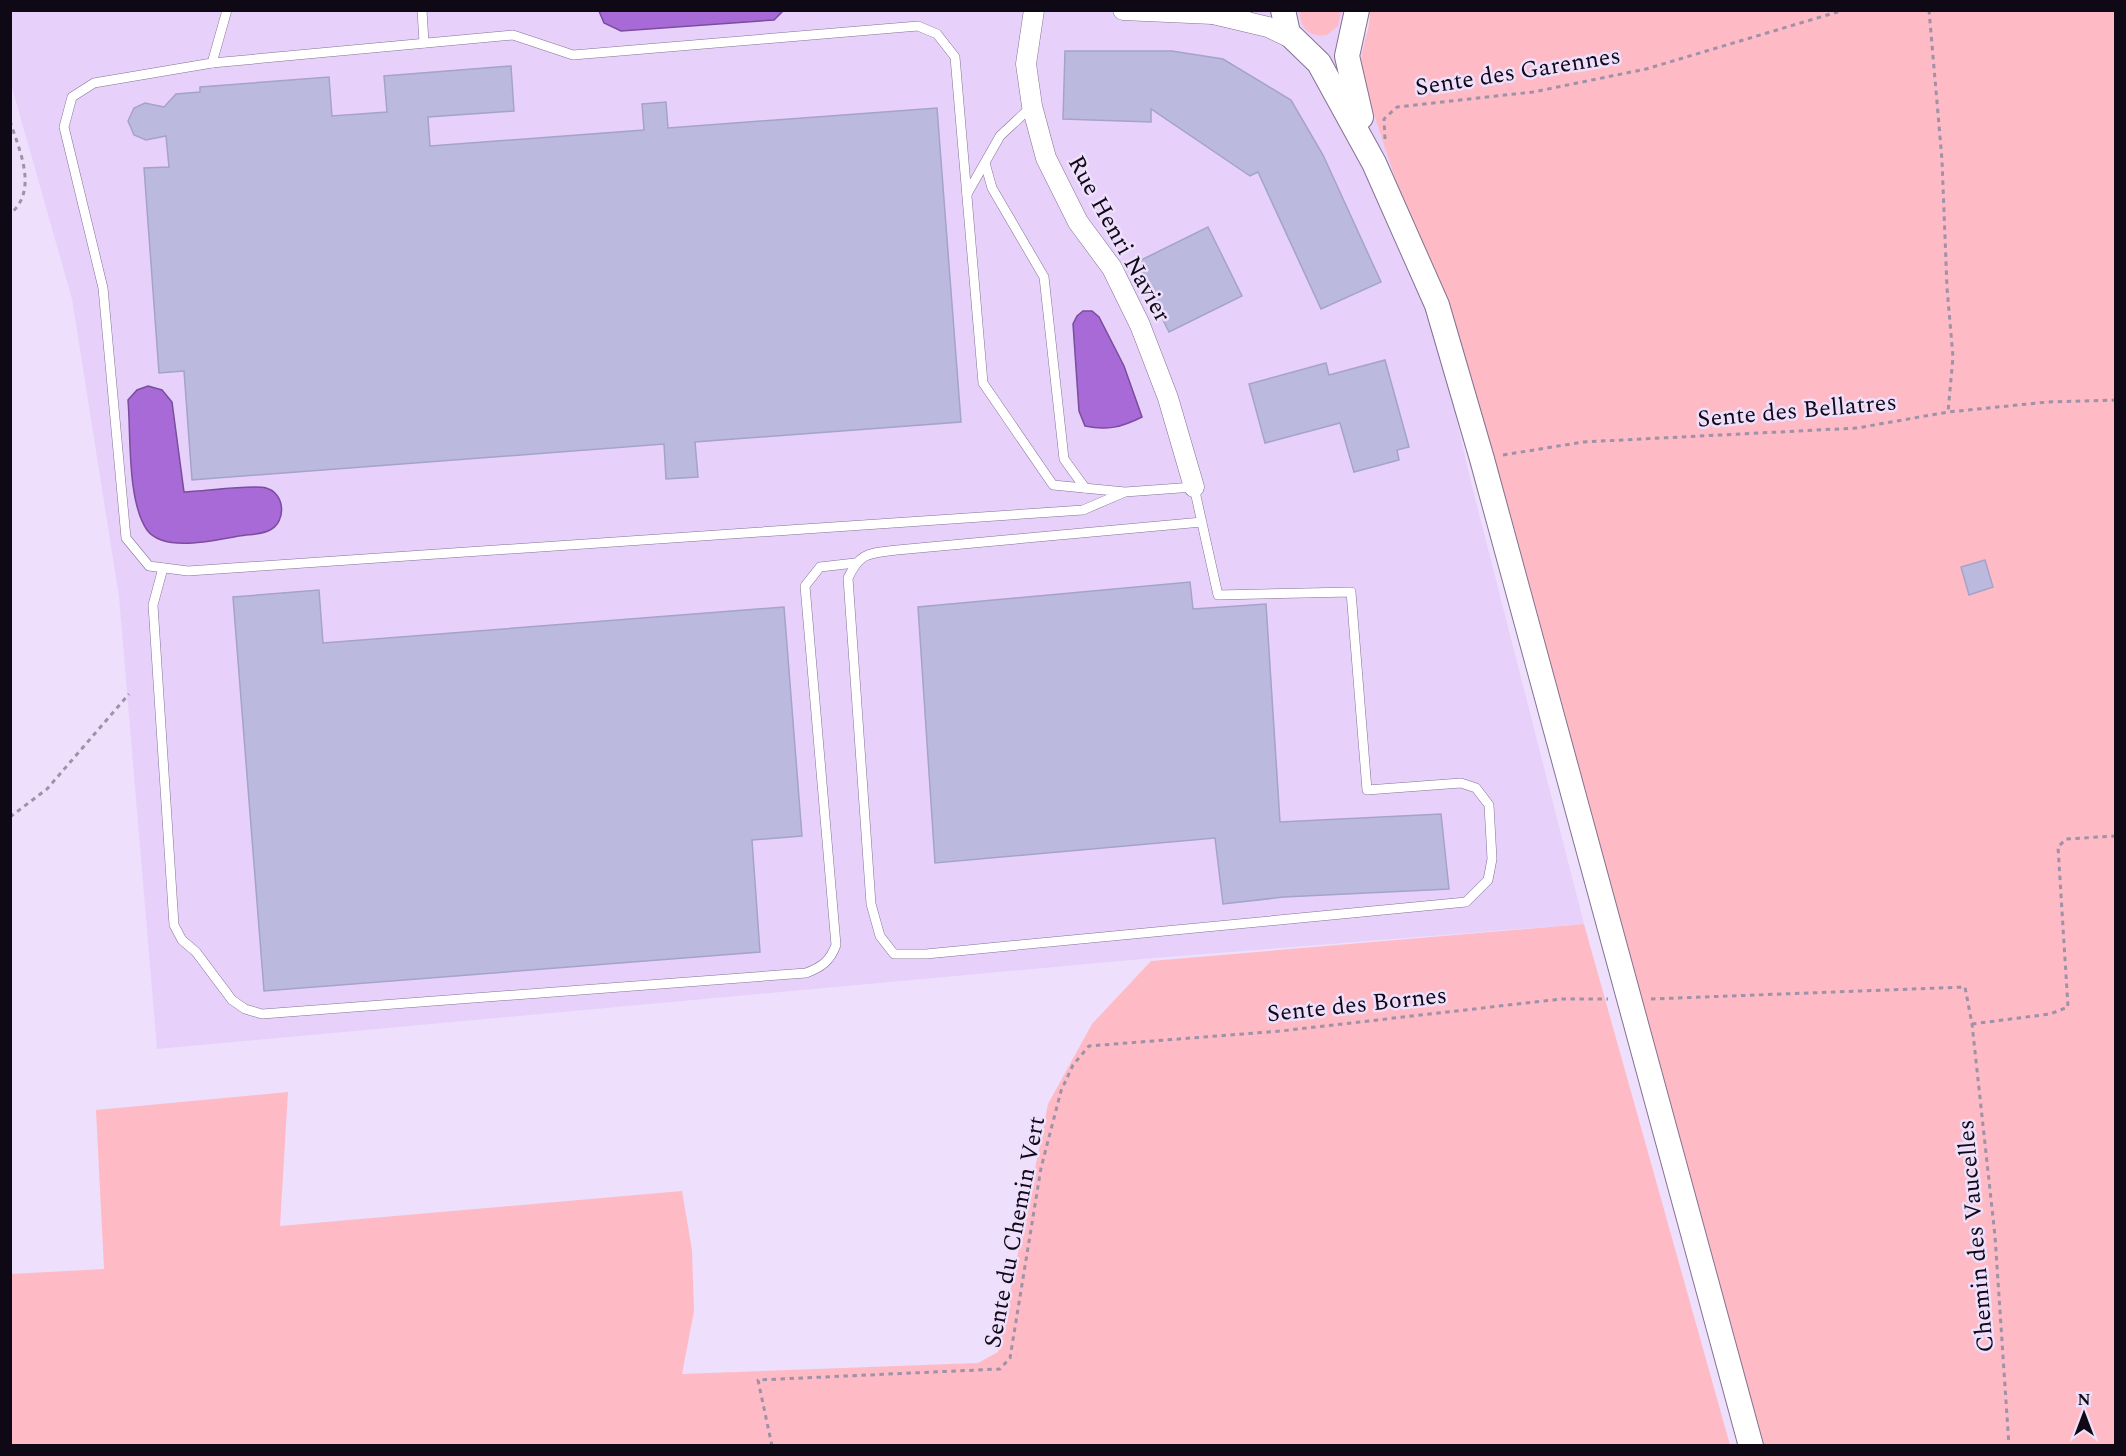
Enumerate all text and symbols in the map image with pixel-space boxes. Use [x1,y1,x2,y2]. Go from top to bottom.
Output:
street label: Sente des Garennes [1413,38,1623,106]
street label: Rue Henri Navier [1058,149,1180,329]
street label: Sente des Bellatres [1696,384,1898,438]
street label: Sente des Bornes [1265,978,1449,1032]
street label: Sente du Chemin Vert [975,1113,1055,1351]
street label: Chemin des Vaucelles [1948,1118,2004,1354]
north arrow [2054,1384,2114,1444]
text: N [2077,1388,2091,1412]

